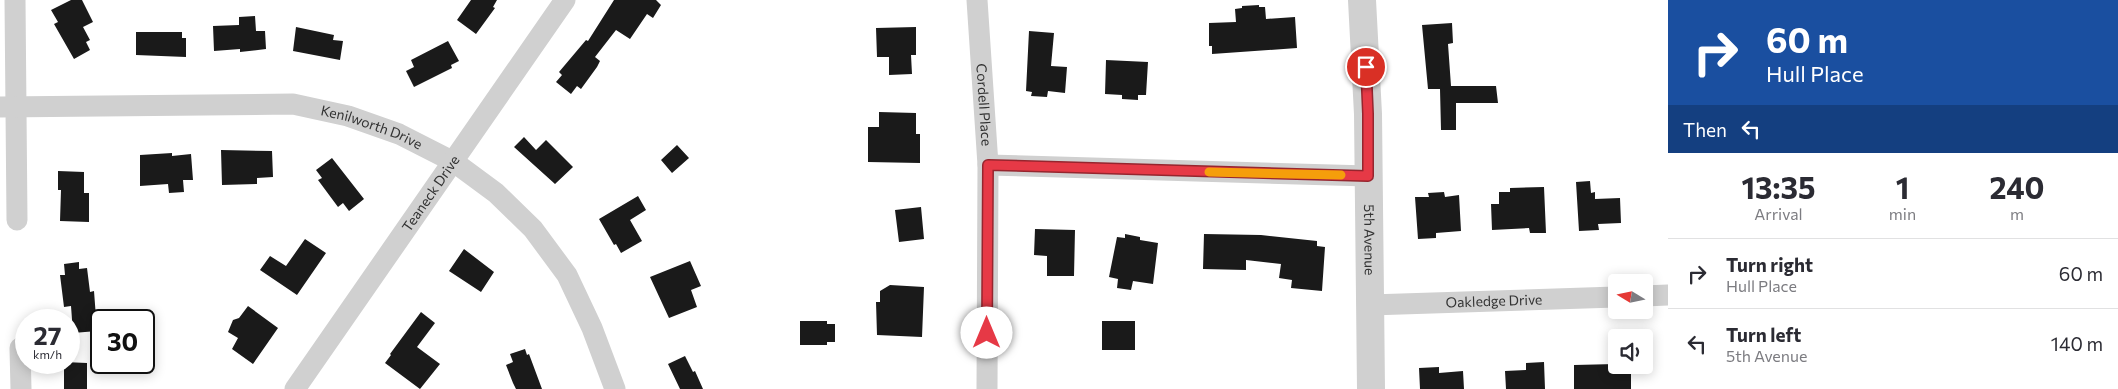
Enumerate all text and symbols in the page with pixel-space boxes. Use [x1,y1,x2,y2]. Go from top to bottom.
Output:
text: 60 m [1766,17,1848,60]
icon: right [1683,20,1748,85]
pin [1345,46,1387,88]
icon: arrive [1352,53,1380,81]
text: Hull Place [1766,60,1864,87]
street label: Cordell Place [973,63,996,147]
street label: Kenilworth Drive [319,101,425,152]
icon: left [1737,115,1765,143]
text: Then [1683,118,1727,141]
street label: Teaneck Drive [398,152,463,235]
text: 13:35 [1741,168,1815,205]
text: 1 [1896,168,1909,205]
text: 240 [1990,168,2045,205]
street label: 5th Avenue [1361,204,1379,276]
text: Arrival [1754,204,1803,223]
text: min [1889,204,1916,223]
text: m [2010,204,2024,223]
text: Turn right [1726,253,1813,276]
icon: right [1683,260,1711,288]
text: 60 m [2059,262,2103,285]
north arrow [1608,274,1652,319]
map controls [1608,274,1653,374]
text: Hull Place [1726,276,1797,295]
street label: Oakledge Drive [1445,290,1543,311]
position arrow [960,306,1012,358]
speed limit sign: 30 [90,309,155,374]
text: 27 [34,320,61,350]
text: Turn left [1726,323,1801,346]
button: sound [1608,329,1653,374]
icon: left [1683,330,1711,358]
text: 140 m [2051,332,2103,355]
text: 5th Avenue [1726,346,1807,365]
text: km/h [33,347,62,361]

